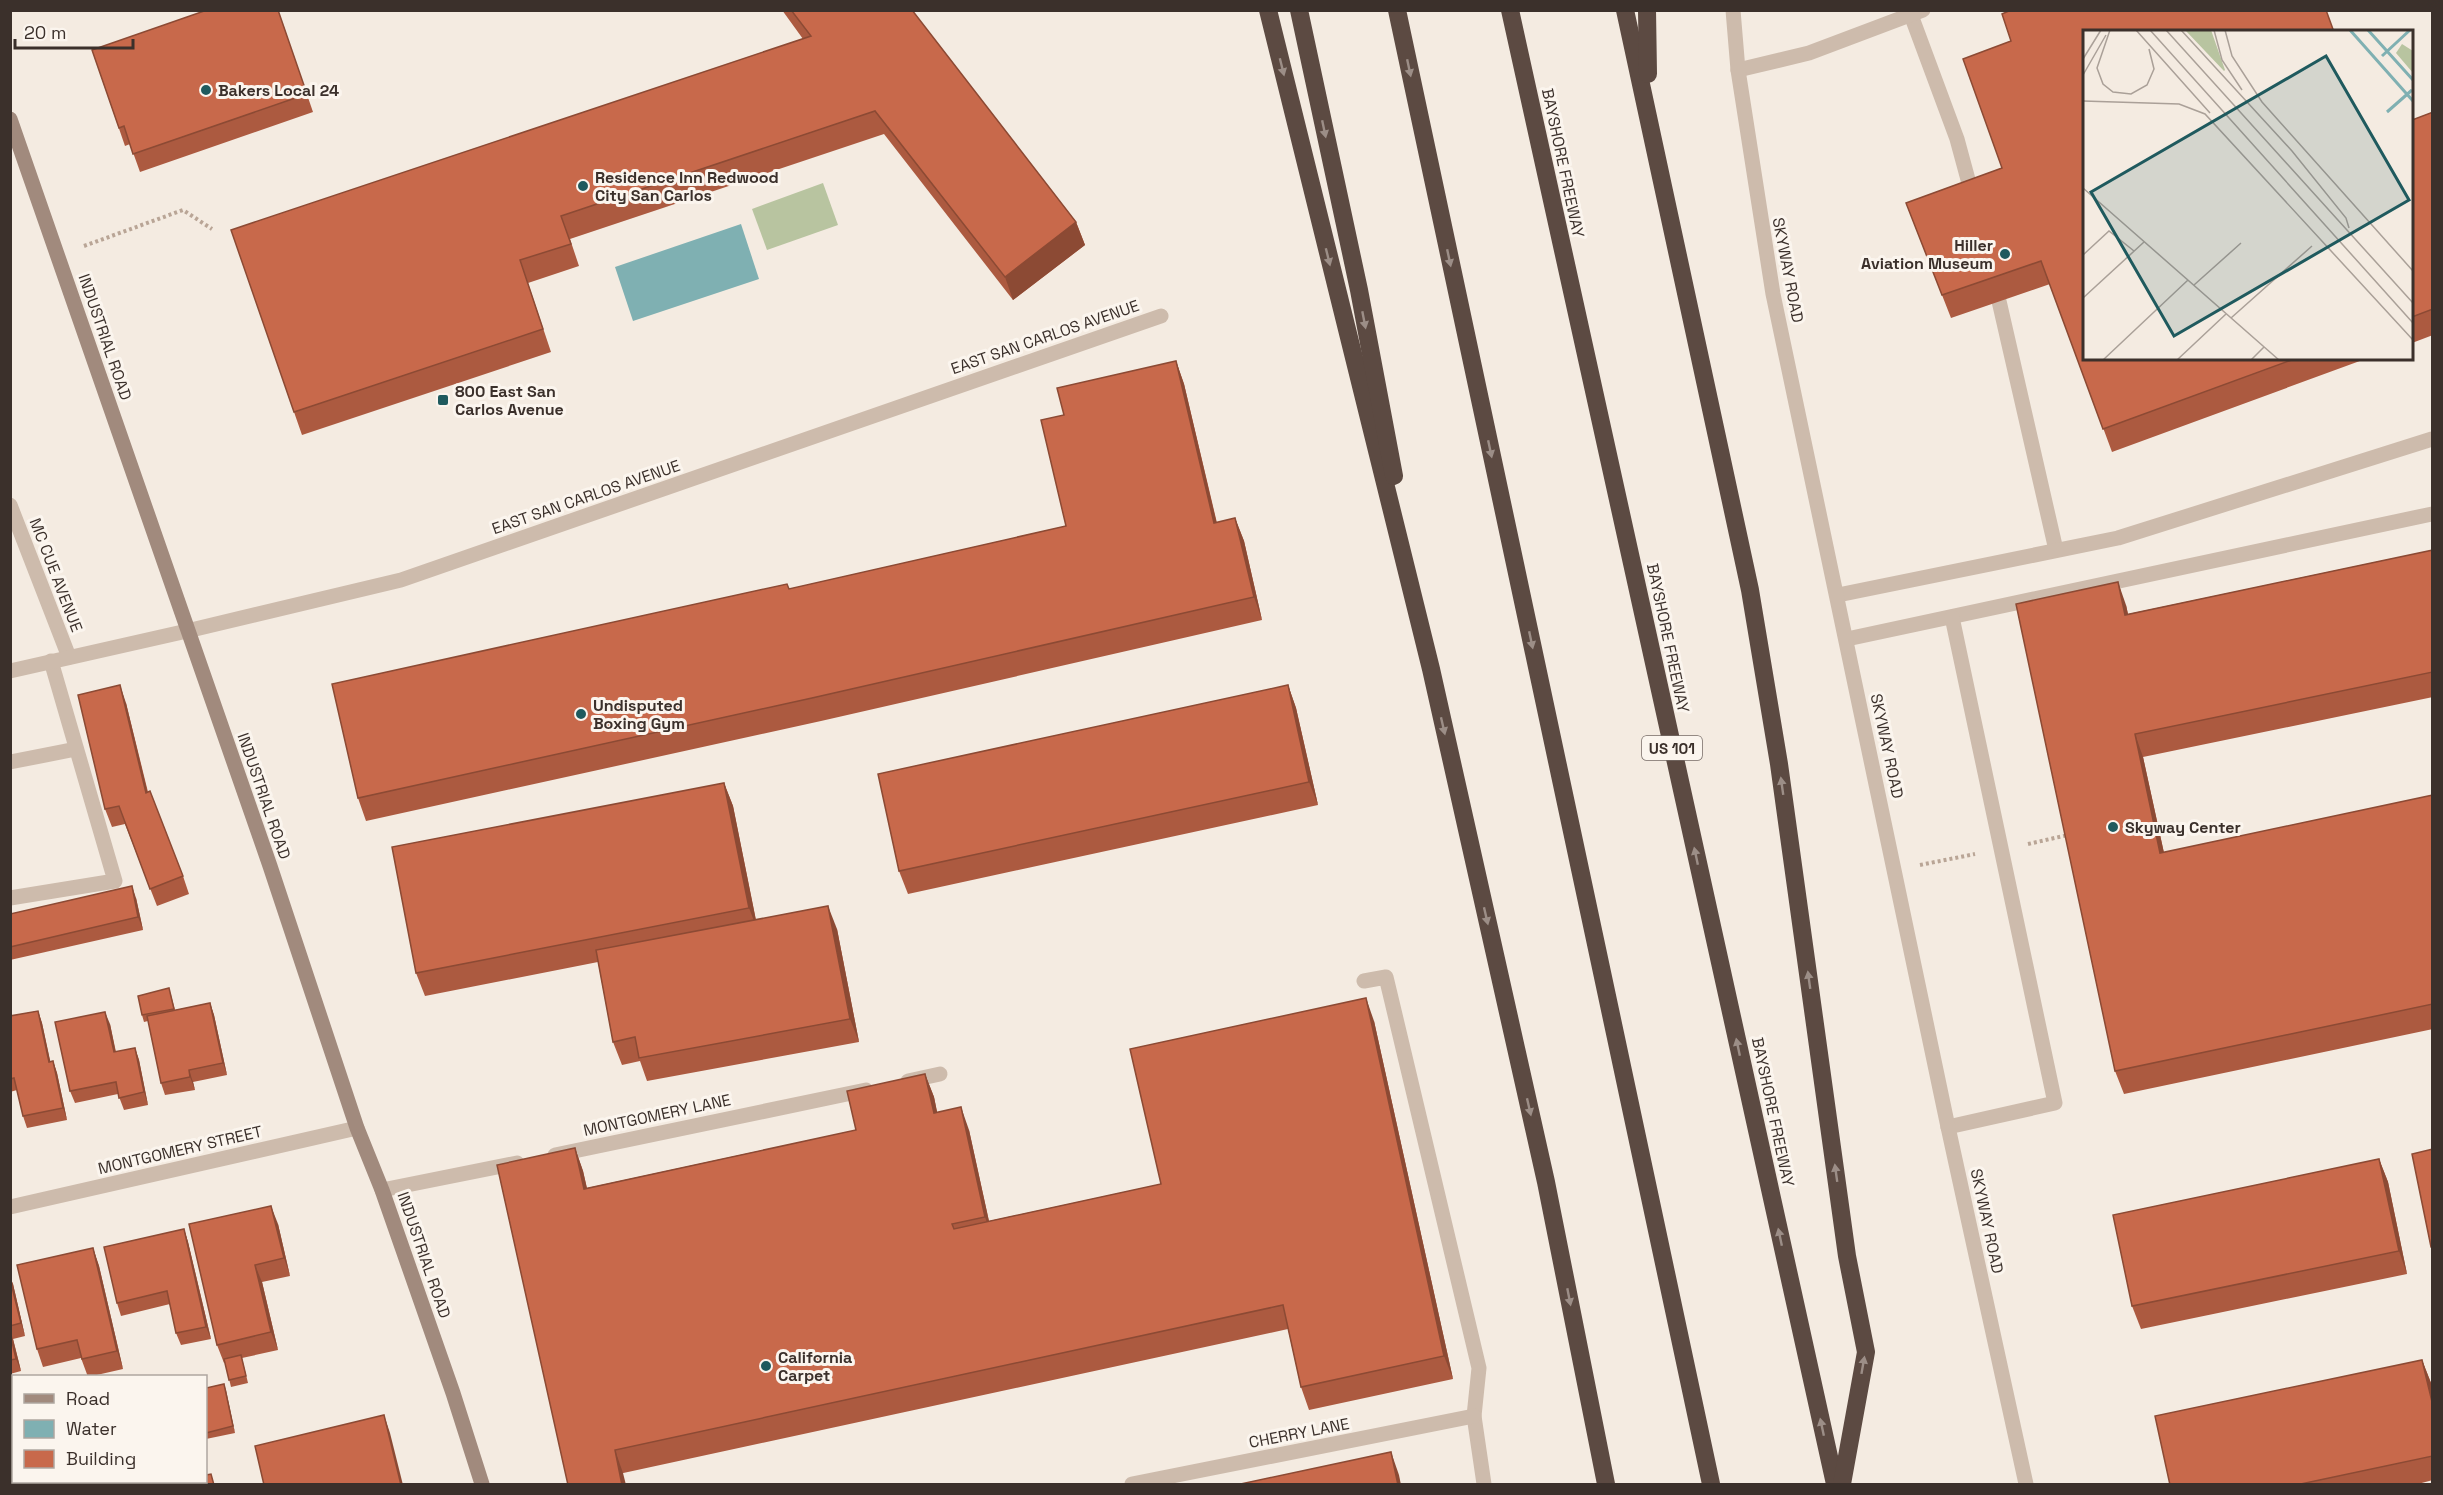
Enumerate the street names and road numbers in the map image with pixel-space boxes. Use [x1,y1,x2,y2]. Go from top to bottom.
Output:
street label: BAYSHORE FREEWAY [1537,86,1589,240]
street label: SKYWAY ROAD [1768,216,1808,324]
street label: INDUSTRIAL ROAD [74,271,136,403]
street label: EAST SAN CARLOS AVENUE [948,295,1142,379]
street label: EAST SAN CARLOS AVENUE [489,455,683,539]
street label: MC CUE AVENUE [25,515,87,635]
street label: BAYSHORE FREEWAY [1642,561,1694,715]
street label: SKYWAY ROAD [1866,692,1908,800]
street label: INDUSTRIAL ROAD [233,730,295,862]
road number: US 101 [1642,736,1702,760]
street label: BAYSHORE FREEWAY [1747,1035,1799,1189]
street label: MONTGOMERY LANE [581,1089,733,1141]
street label: MONTGOMERY STREET [96,1121,264,1179]
street label: SKYWAY ROAD [1966,1167,2008,1275]
street label: INDUSTRIAL ROAD [393,1189,455,1321]
street label: CHERRY LANE [1247,1413,1351,1453]

